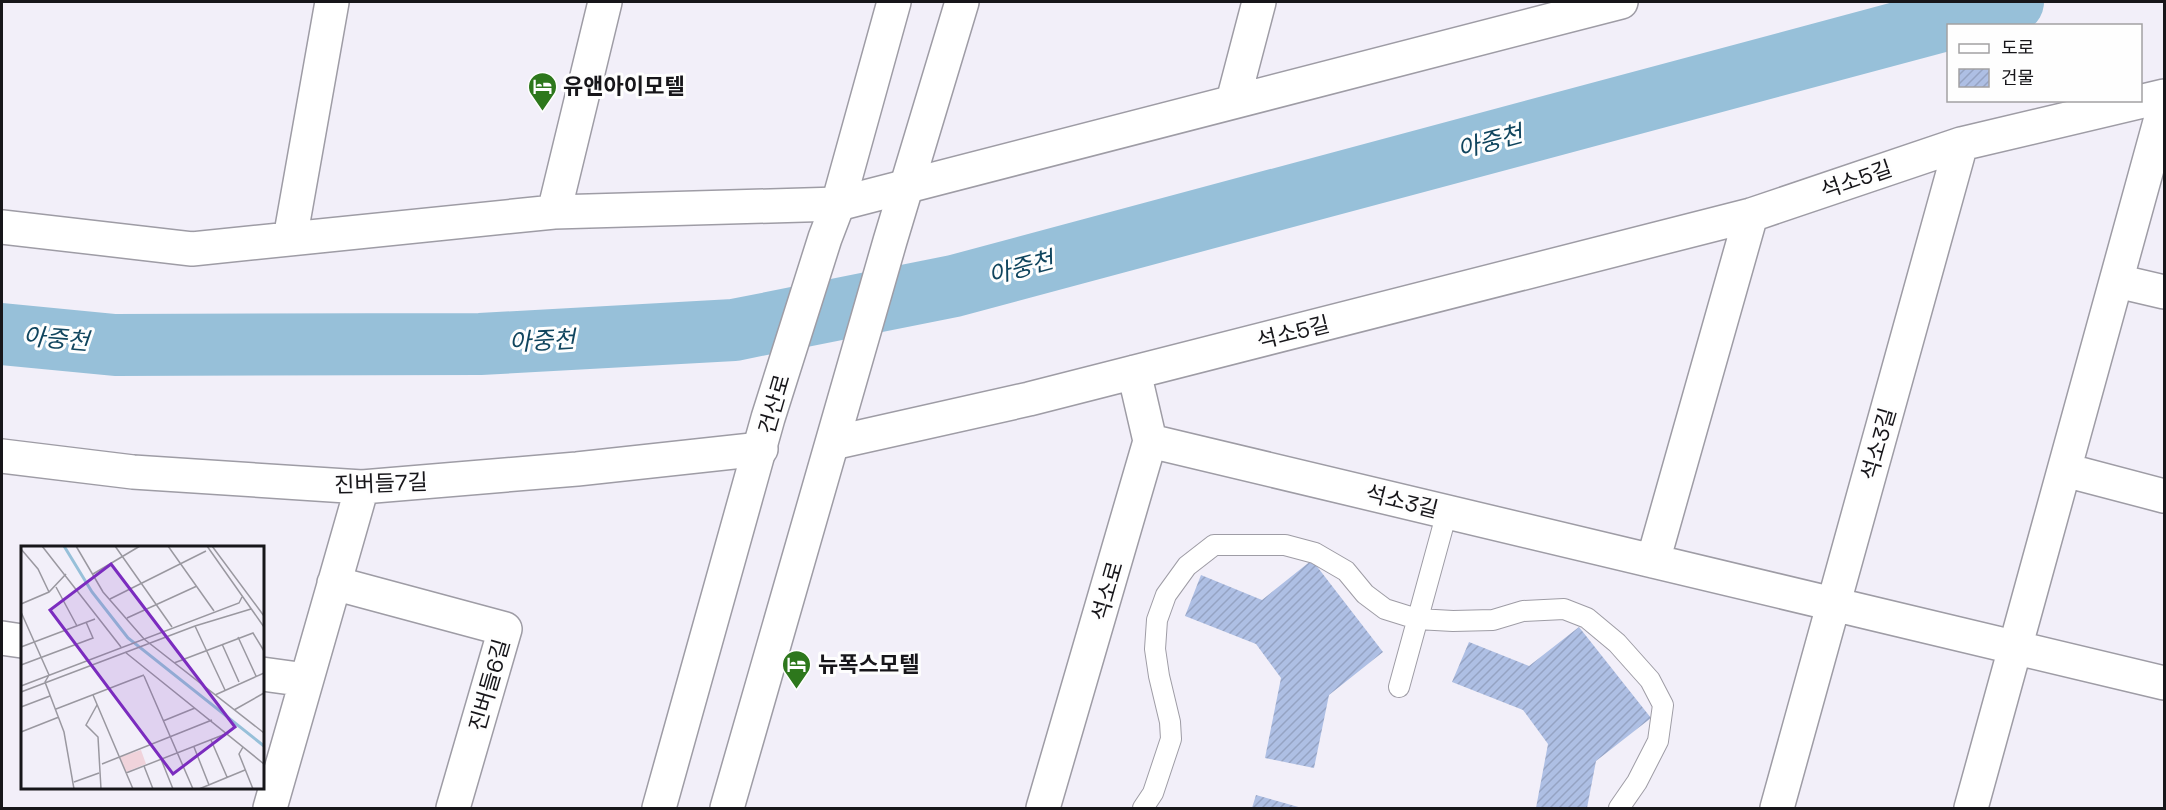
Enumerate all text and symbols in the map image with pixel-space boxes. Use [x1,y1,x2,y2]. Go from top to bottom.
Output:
legend [1947,24,2142,102]
text: 도로 [2001,36,2034,59]
text: 건물 [2001,66,2034,89]
hotel icon: 유앤아이모텔 [526,70,558,112]
place label: 유앤아이모텔 [563,72,684,100]
water label: 아중천 [1454,117,1529,165]
street label: 석소5길 [1817,154,1895,204]
water label: 아중천 [985,243,1060,291]
street label: 석소5길 [1254,309,1332,355]
water label: 아중천 [22,320,93,357]
water label: 아중천 [508,323,579,358]
street label: 건산로 [752,371,796,437]
street label: 석소3길 [1854,405,1902,483]
street label: 진버들7길 [334,467,428,499]
street label: 석소3길 [1363,478,1441,524]
inset map [21,546,264,789]
street label: 석소로 [1085,558,1129,624]
street label: 진버들6길 [463,636,515,734]
hotel icon: 뉴폭스모텔 [781,648,813,690]
place label: 뉴폭스모텔 [818,650,919,678]

